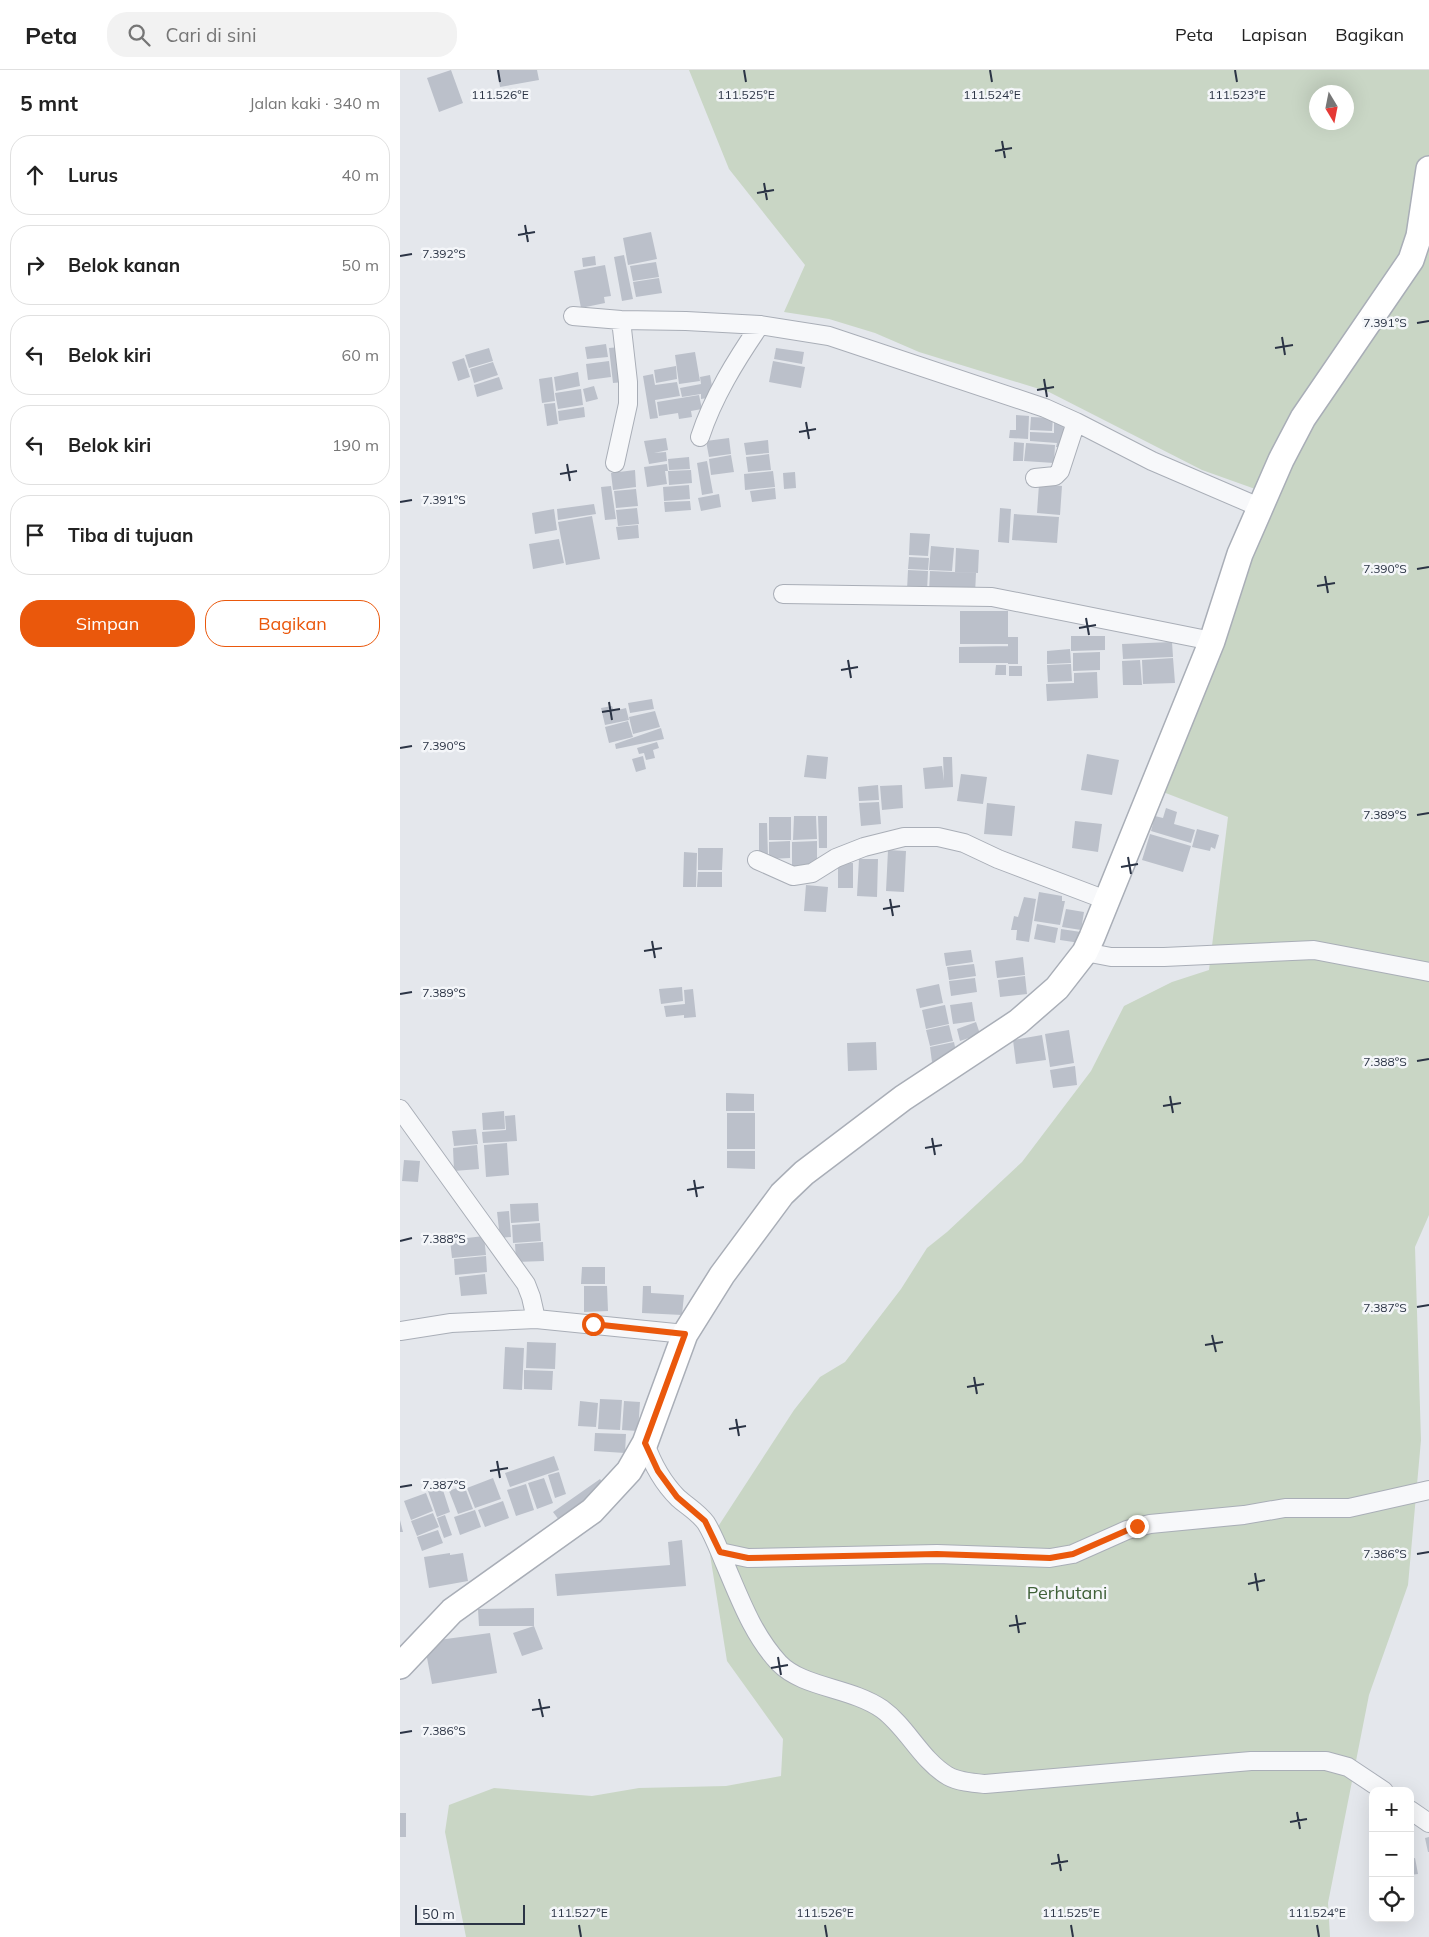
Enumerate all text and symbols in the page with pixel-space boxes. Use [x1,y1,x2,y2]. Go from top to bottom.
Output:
search box [107,12,457,57]
text: Peta [25,20,77,50]
icon: search [125,21,153,49]
text: Cari di sini [165,23,256,47]
text: Peta [1175,23,1213,46]
text: Lapisan [1241,23,1307,46]
text: Bagikan [1335,23,1404,46]
north arrow [1309,85,1354,130]
text: 111.526°E [471,87,529,102]
text: 111.525°E [717,87,775,102]
text: 111.524°E [963,87,1021,102]
text: 111.523°E [1208,87,1266,102]
text: 5 mnt [20,90,78,116]
text: Jalan kaki · 340 m [249,93,380,113]
icon: ahead [21,161,49,189]
text: Lurus [68,163,118,187]
text: 40 m [342,165,379,185]
text: 7.392°S [422,246,466,261]
icon: right [21,251,49,279]
text: Belok kanan [68,253,180,277]
text: 50 m [342,255,379,275]
text: 7.391°S [1363,315,1407,330]
icon: left [21,341,49,369]
text: Belok kiri [68,343,151,367]
text: 60 m [342,345,379,365]
icon: left [21,431,49,459]
text: Belok kiri [68,433,151,457]
text: 190 m [332,435,379,455]
text: 7.391°S [422,492,466,507]
icon: arrive [21,521,49,549]
text: Tiba di tujuan [68,523,193,547]
text: 7.390°S [1363,561,1407,576]
button: Simpan [20,600,195,647]
button: Bagikan [205,600,380,647]
text: 7.390°S [422,738,466,753]
text: 7.389°S [1363,807,1407,822]
text: 7.389°S [422,985,466,1000]
text: 7.388°S [1363,1054,1407,1069]
text: 7.388°S [422,1231,466,1246]
text: 7.387°S [1363,1300,1407,1315]
route start [582,1313,605,1336]
text: 7.387°S [422,1477,466,1492]
route end [1126,1515,1149,1538]
text: 7.386°S [1363,1546,1407,1561]
park label: Perhutani [1027,1581,1107,1604]
text: 7.386°S [422,1723,466,1738]
map controls [1369,1787,1414,1922]
button: + [1369,1787,1414,1832]
button: − [1369,1832,1414,1877]
button: locate [1369,1877,1414,1922]
scale bar [415,1902,525,1925]
text: 50 m [422,1905,455,1923]
text: 111.527°E [550,1905,608,1920]
text: 111.526°E [796,1905,854,1920]
text: 111.525°E [1042,1905,1100,1920]
text: 111.524°E [1288,1905,1346,1920]

